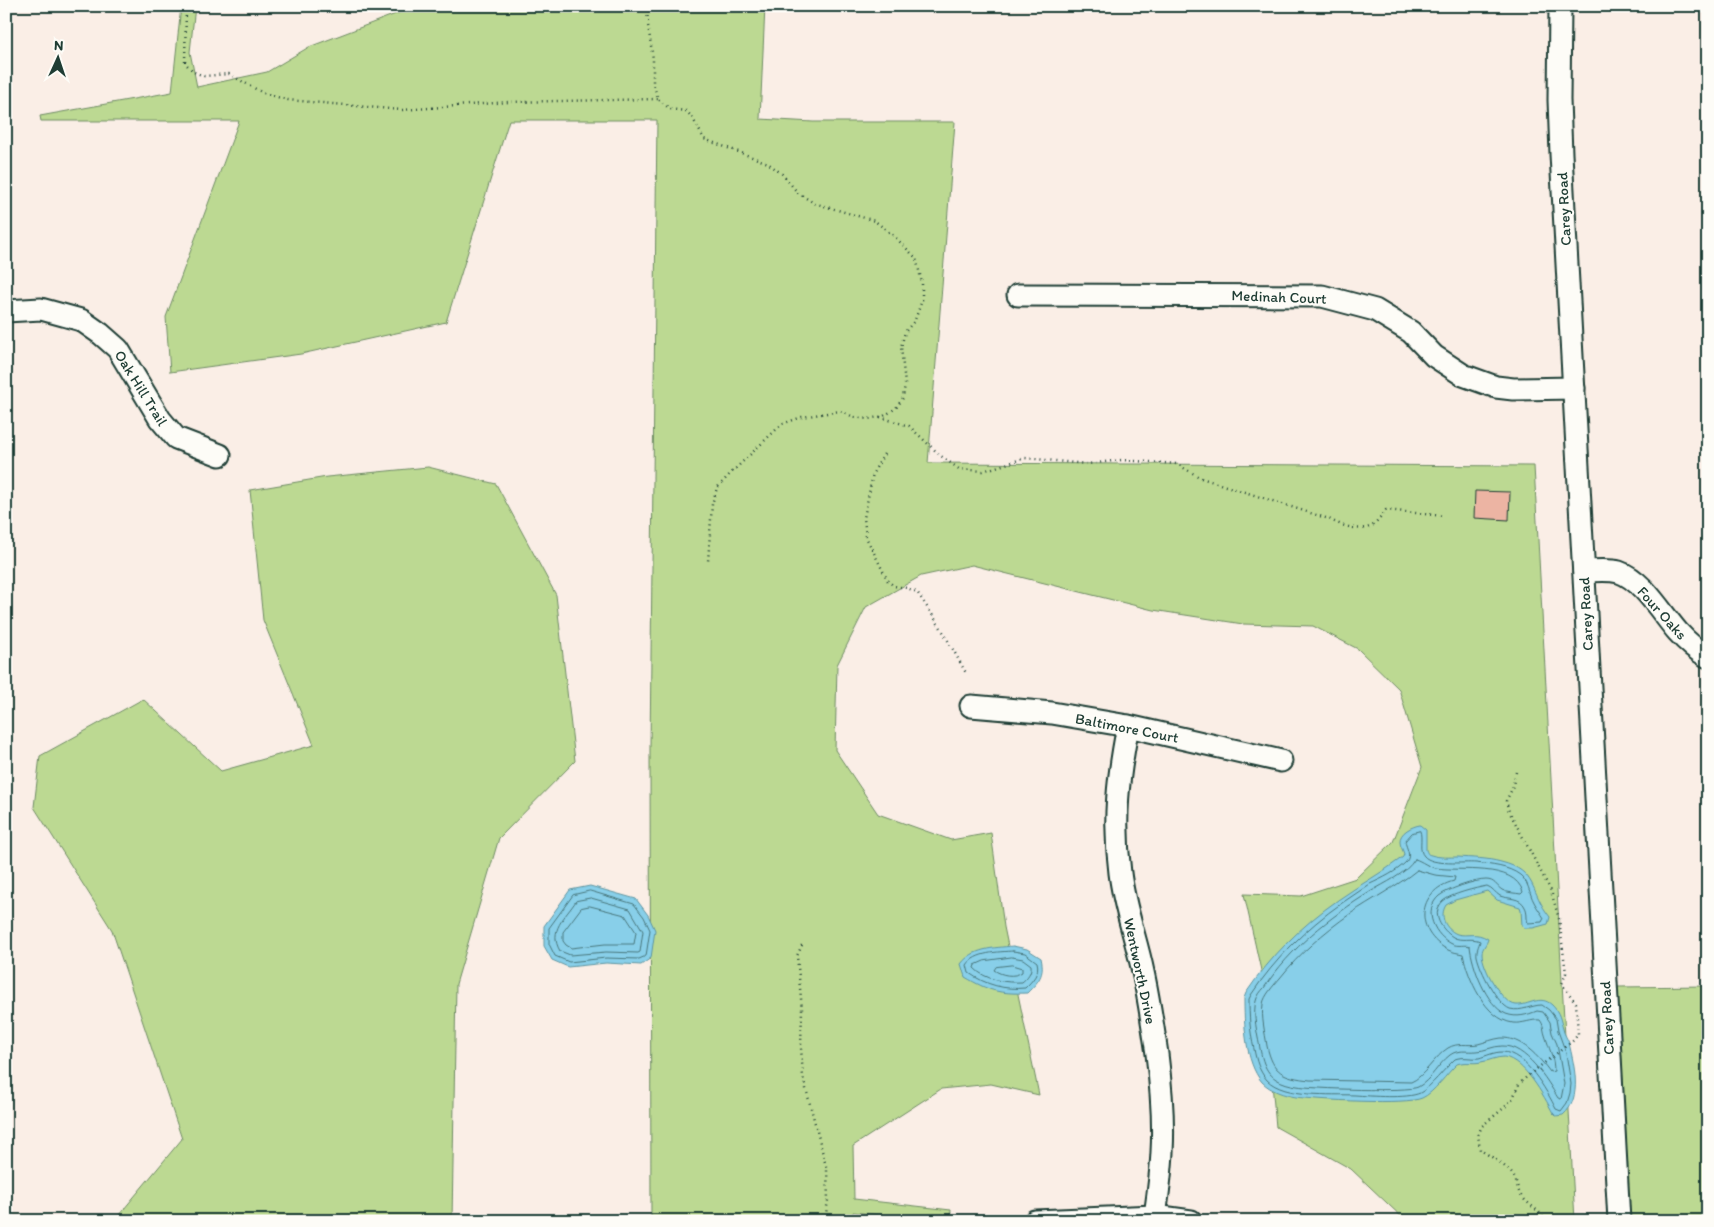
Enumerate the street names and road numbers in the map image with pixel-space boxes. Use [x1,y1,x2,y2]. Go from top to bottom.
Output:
street label: Carey Road [1553,172,1575,246]
street label: Medinah Court [1231,286,1327,308]
street label: Oak Hill Trail [111,347,172,430]
street label: Carey Road [1575,577,1597,651]
street label: Four Oaks [1633,583,1691,644]
street label: Baltimore Court [1074,709,1181,747]
street label: Wentworth Drive [1120,916,1160,1026]
street label: Carey Road [1596,981,1618,1055]

